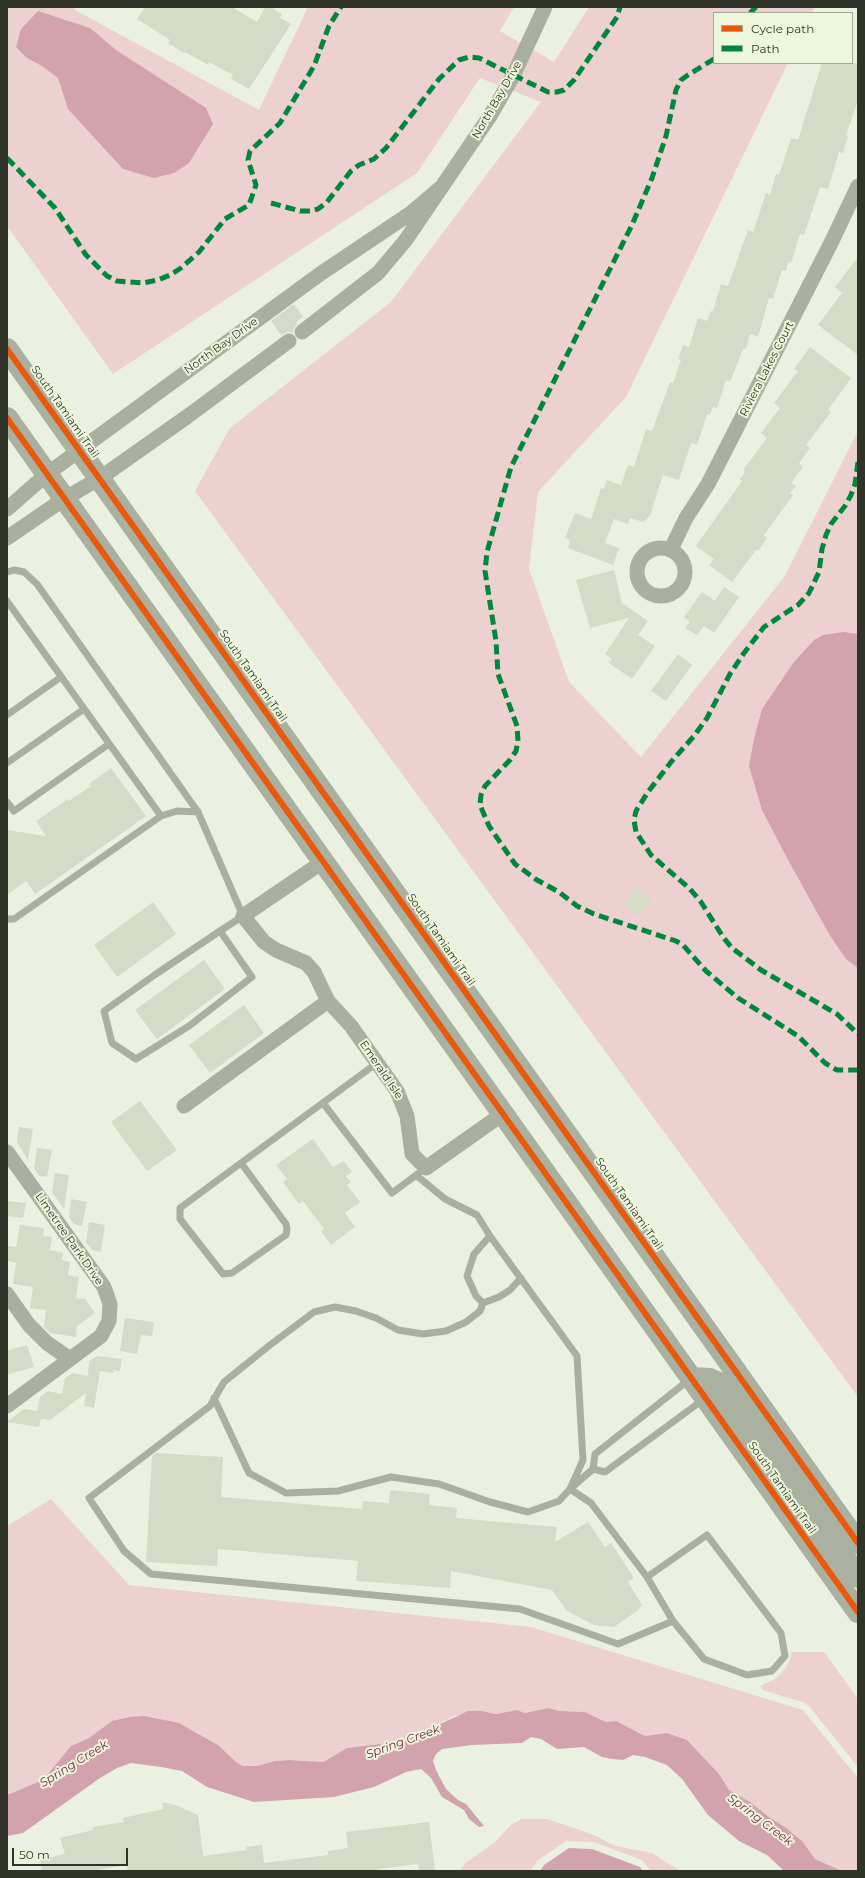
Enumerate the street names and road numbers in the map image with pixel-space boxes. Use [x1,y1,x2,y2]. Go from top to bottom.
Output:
street label: North Bay Drive [469,59,525,141]
street label: North Bay Drive [182,315,260,377]
street label: Riviera Lakes Court [737,319,797,419]
street label: South Tamiami Trail [28,363,102,461]
street label: South Tamiami Trail [216,627,290,725]
street label: South Tamiami Trail [404,891,478,989]
street label: Emerald Isle [357,1038,405,1102]
street label: South Tamiami Trail [592,1155,666,1253]
street label: Limetree Park Drive [32,1190,106,1288]
street label: South Tamiami Trail [745,1439,819,1537]

